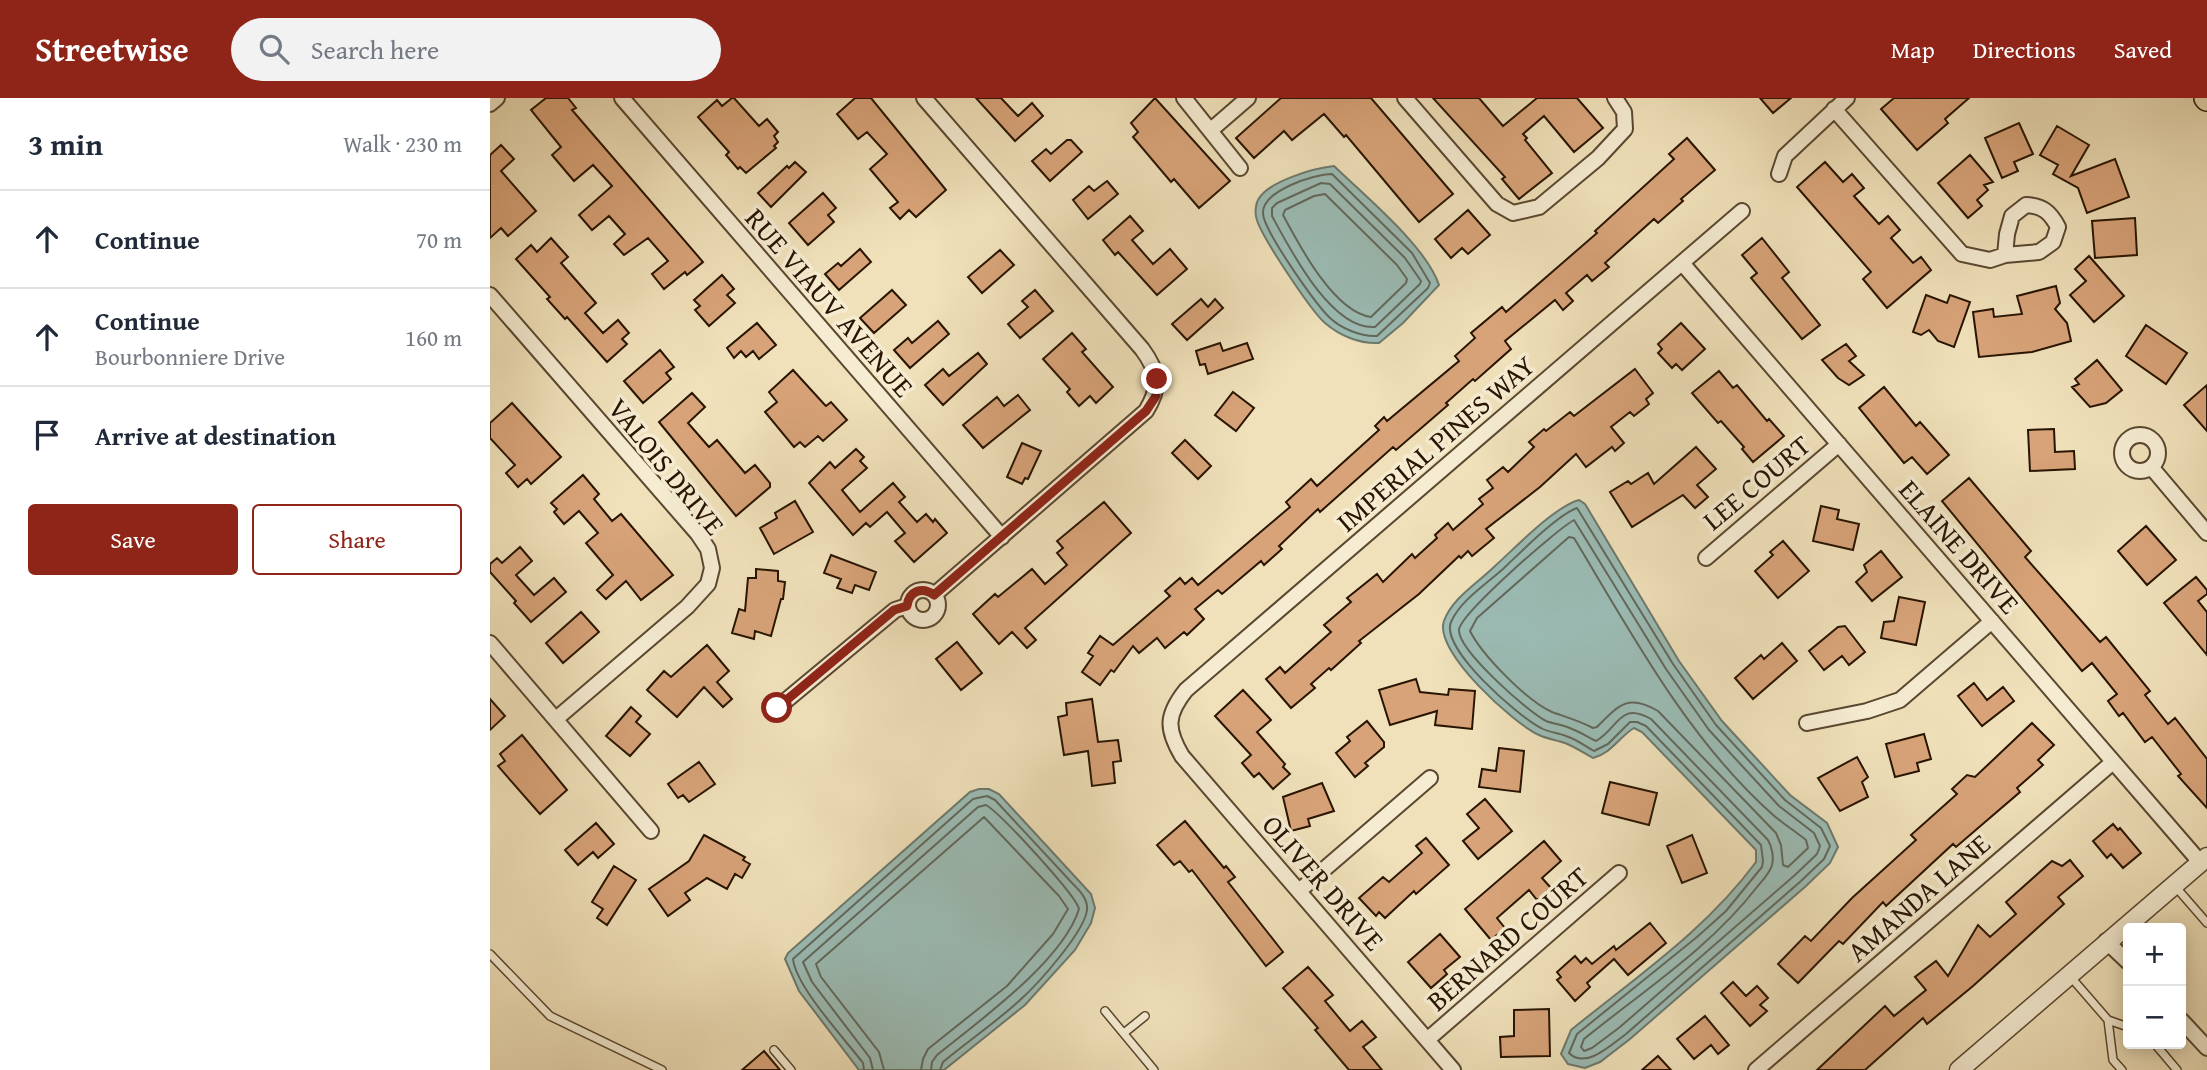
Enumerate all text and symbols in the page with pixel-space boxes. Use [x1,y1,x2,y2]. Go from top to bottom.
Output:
search box [231,18,721,81]
text: Streetwise [35,25,189,73]
icon: search [255,30,293,68]
text: Search here [311,30,439,69]
text: Map [1891,32,1935,67]
text: Directions [1973,32,2076,67]
text: Saved [2114,32,2172,67]
text: 3 min [28,122,103,166]
text: Walk · 230 m [343,127,462,160]
street label: RUE VIAUV AVENUE [736,198,924,406]
icon: ahead [28,220,66,258]
text: Continue [95,220,200,259]
text: 70 m [416,223,462,256]
text: Continue [95,301,200,340]
icon: ahead [28,318,66,356]
text: 160 m [405,321,462,354]
text: Bourbonniere Drive [95,340,285,373]
street label: IMPERIAL PINES WAY [1327,345,1543,541]
route end [1141,363,1172,394]
street label: VALOIS DRIVE [599,389,735,543]
icon: arrive [28,416,66,454]
text: Arrive at destination [95,416,336,455]
street label: LEE COURT [1693,424,1819,540]
street label: ELAINE DRIVE [1890,470,2030,622]
button: Save [28,504,238,575]
button: Share [252,504,462,575]
route start [761,692,792,723]
street label: OLIVER DRIVE [1253,805,1395,959]
street label: AMANDA LANE [1838,823,1998,971]
street label: BERNARD COURT [1417,856,1597,1020]
map controls [2123,923,2186,1049]
button: + [2123,923,2186,986]
button: − [2123,986,2186,1049]

